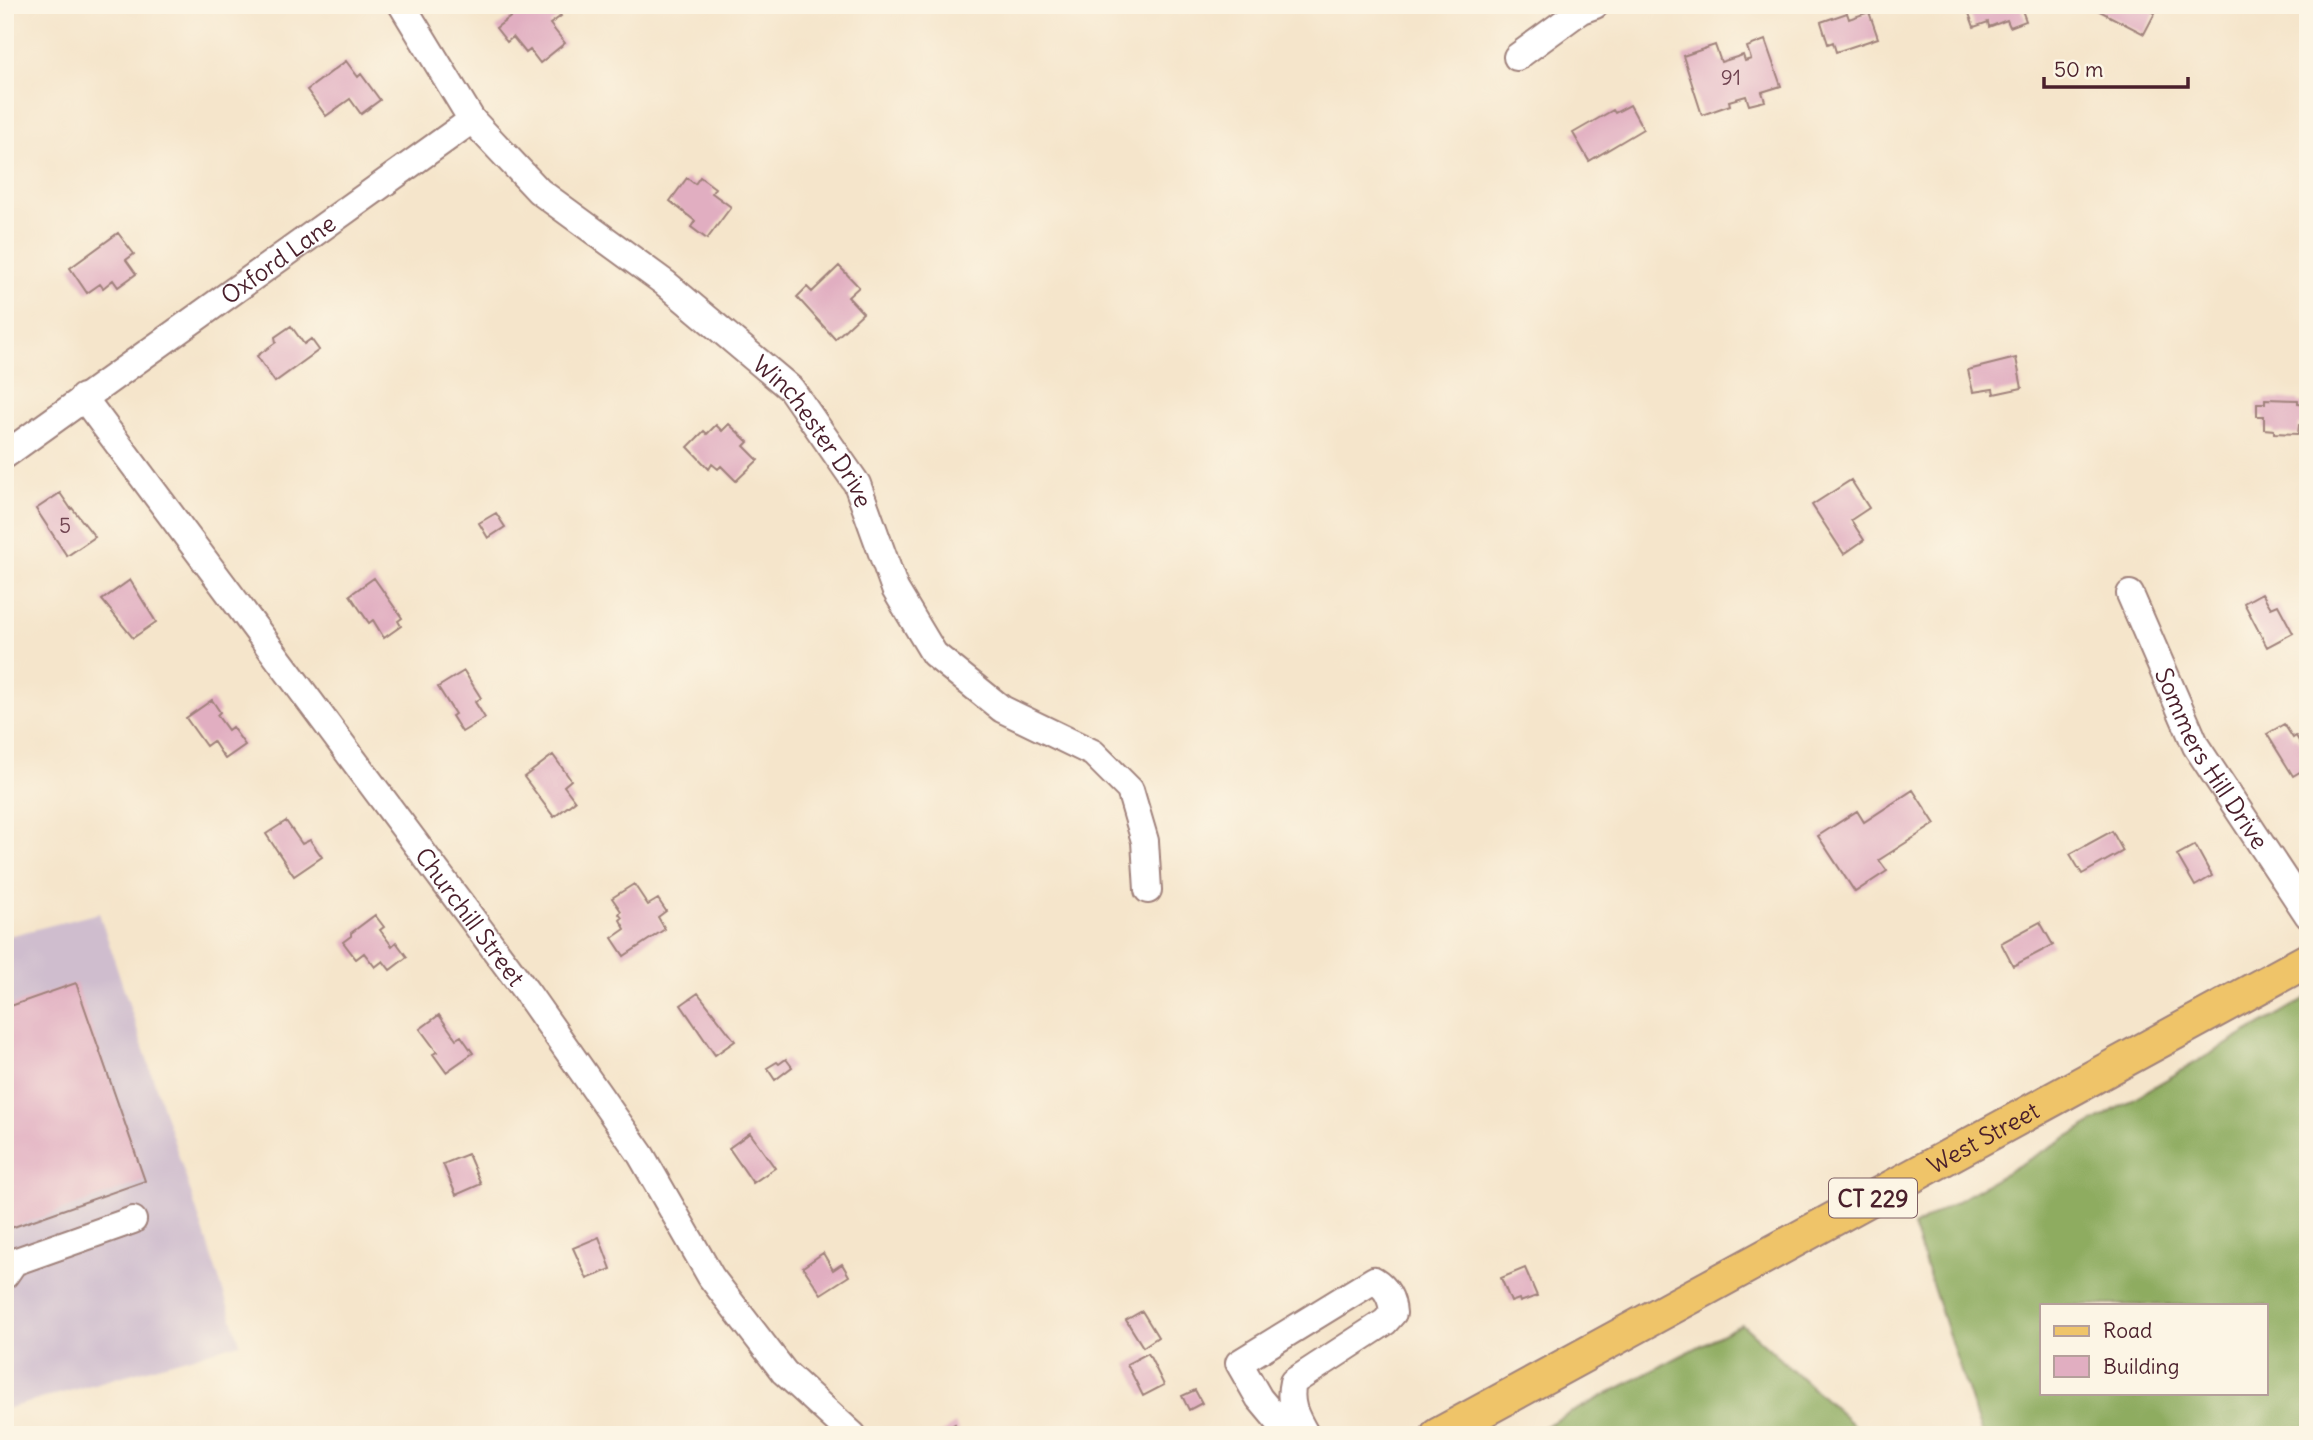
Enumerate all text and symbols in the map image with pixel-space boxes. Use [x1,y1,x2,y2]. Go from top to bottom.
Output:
scale bar [2044,46,2187,90]
text: 50 m [2054,56,2103,83]
house number: 91 [1721,64,1741,91]
street label: Oxford Lane [215,208,341,310]
street label: Winchester Drive [747,349,879,511]
house number: 5 [59,512,71,539]
street label: Sommers Hill Drive [2149,663,2275,855]
street label: Churchill Street [409,841,532,992]
street label: West Street [1922,1095,2044,1180]
road number: CT 229 [1829,1178,1917,1218]
legend [2040,1304,2268,1394]
text: Road [2103,1317,2152,1344]
text: Building [2103,1353,2179,1380]

